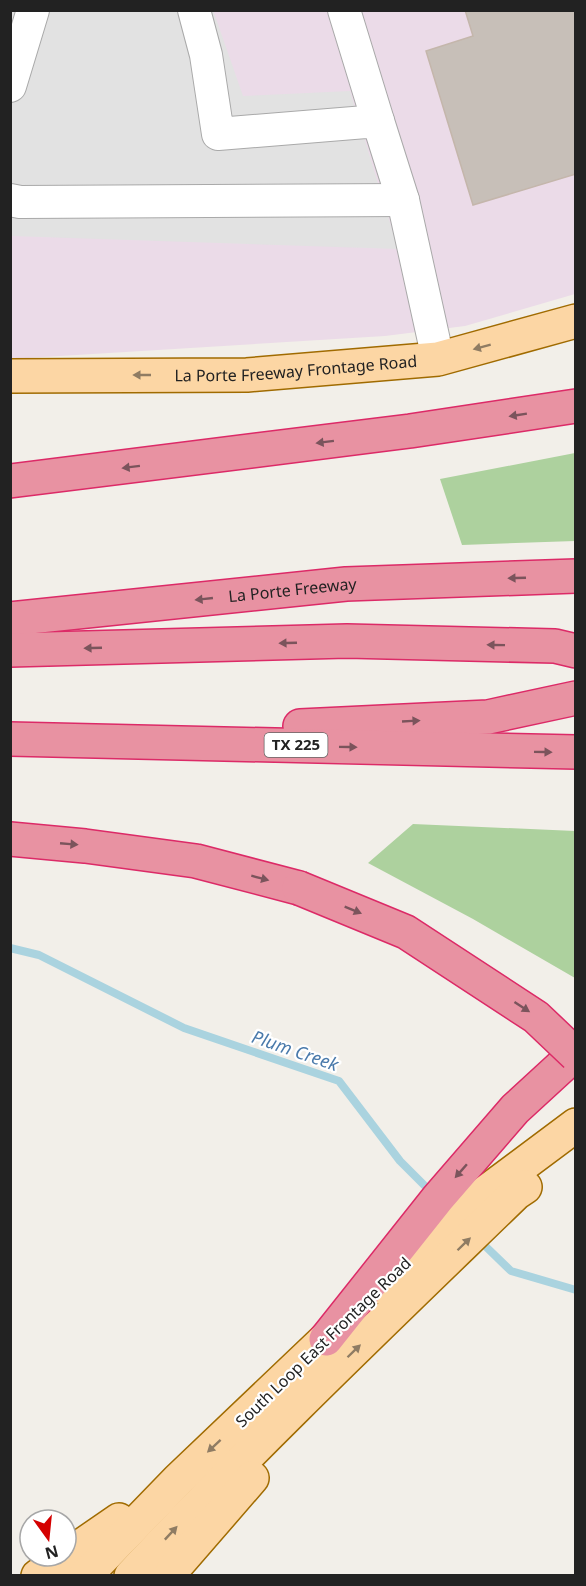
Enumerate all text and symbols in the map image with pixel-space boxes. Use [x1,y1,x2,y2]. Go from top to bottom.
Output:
one-way arrow [473,343,491,352]
street label: La Porte Freeway Frontage Road [174,350,418,386]
one-way arrow [133,370,152,380]
one-way arrow [508,410,527,419]
one-way arrow [315,437,334,447]
one-way arrow [122,462,141,471]
street label: La Porte Freeway [227,573,358,607]
one-way arrow [508,573,527,583]
one-way arrow [194,594,213,604]
one-way arrow [279,638,298,647]
one-way arrow [487,640,506,650]
one-way arrow [84,643,103,653]
one-way arrow [401,716,420,725]
road number: TX 225 [264,733,328,757]
one-way arrow [338,742,357,751]
one-way arrow [533,747,552,756]
one-way arrow [59,839,78,849]
one-way arrow [252,874,270,883]
one-way arrow [345,905,363,915]
one-way arrow [513,1002,530,1013]
water label: Plum Creek [249,1024,343,1076]
one-way arrow [455,1163,468,1178]
one-way arrow [456,1237,471,1251]
street label: South Loop East Frontage Road [231,1252,415,1432]
one-way arrow [346,1344,360,1358]
one-way arrow [206,1439,221,1453]
north arrow [18,1508,78,1568]
one-way arrow [164,1526,177,1541]
text: N [43,1540,61,1565]

